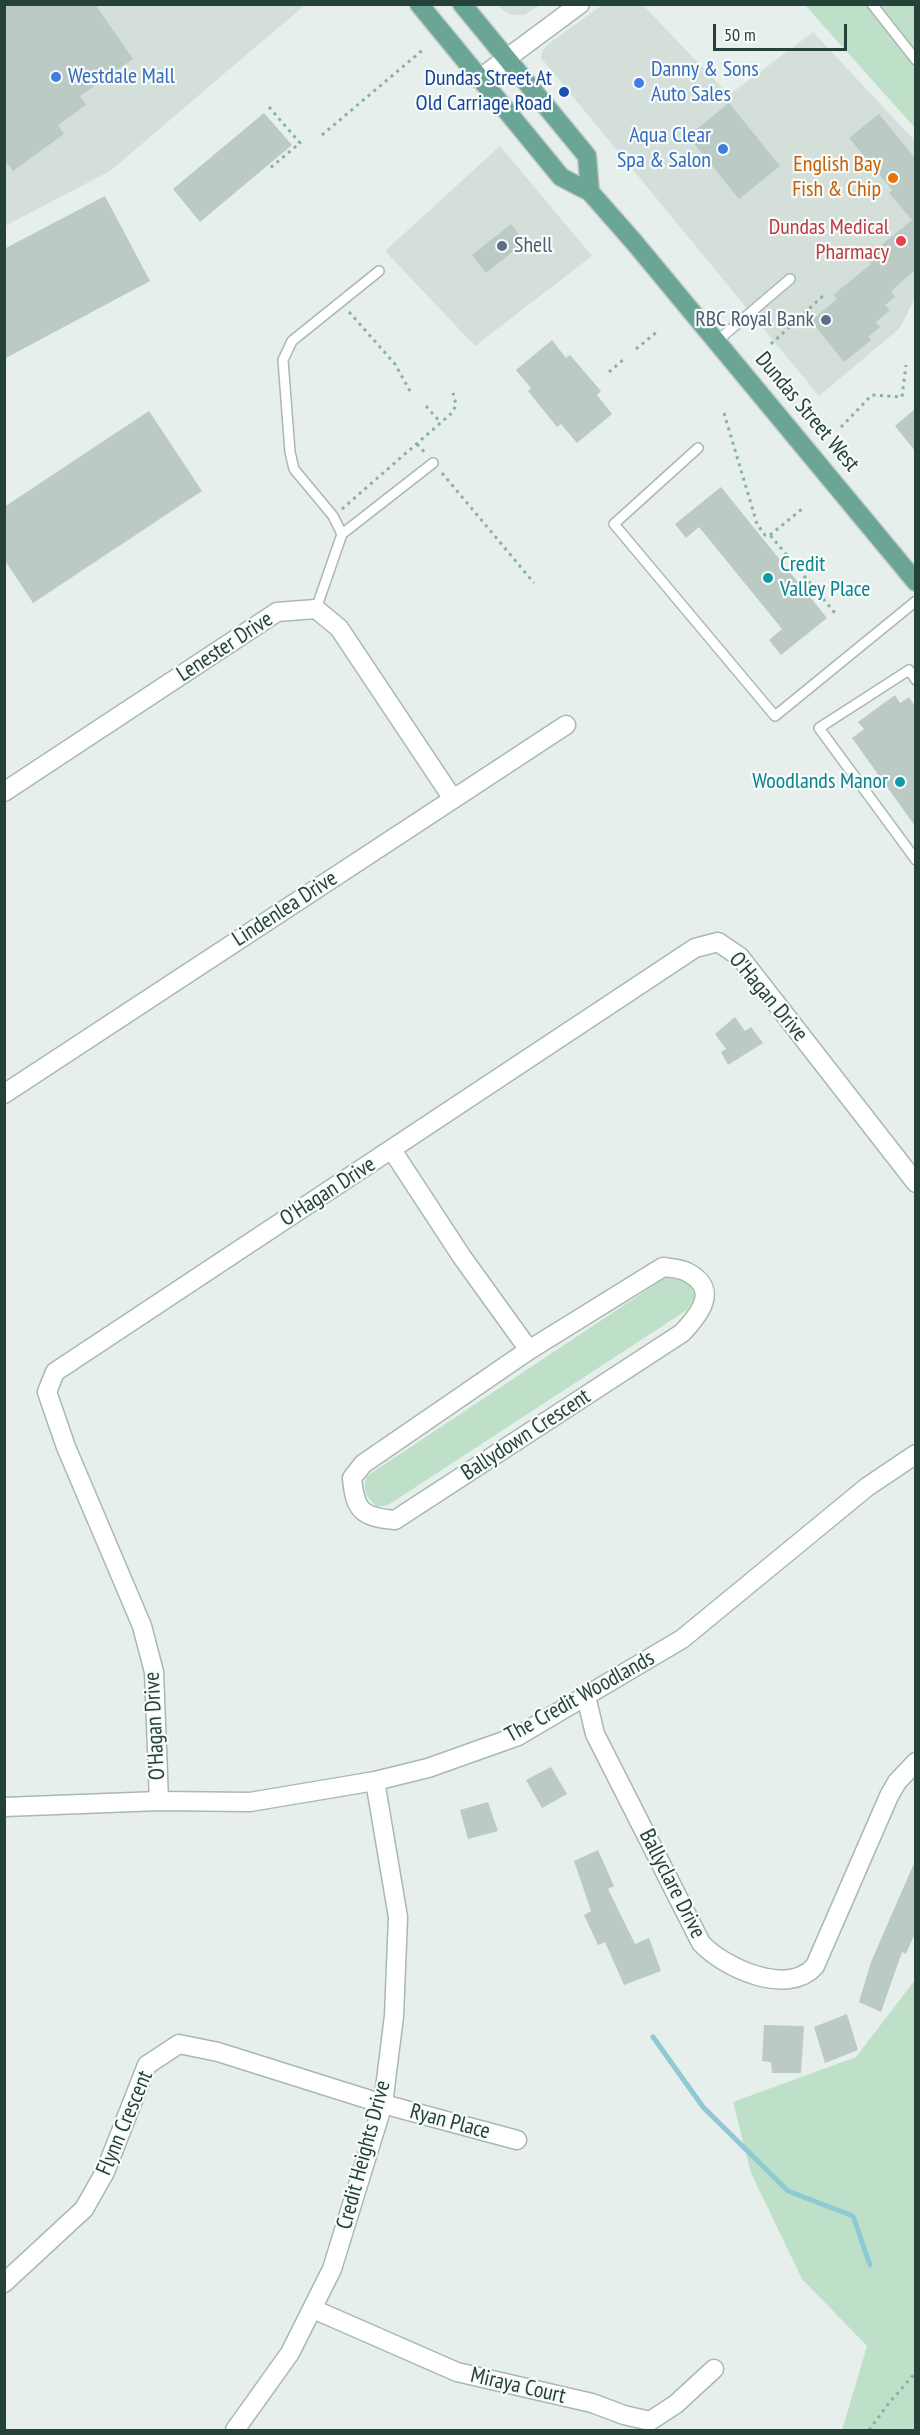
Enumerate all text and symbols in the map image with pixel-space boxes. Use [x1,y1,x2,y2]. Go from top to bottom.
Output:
scale bar [716,12,850,50]
text: 50 m [724,23,756,46]
place label: Danny & Sons Auto Sales [651,57,759,108]
place label: Westdale Mall [68,64,175,90]
place label: Dundas Street At Old Carriage Road [416,66,552,118]
marker: Westdale Mall [49,70,63,84]
marker: Danny & Sons Auto Sales [632,76,646,90]
marker: Dundas Street At Old Carriage Road [557,85,571,99]
place label: Aqua Clear Spa & Salon [617,123,711,174]
marker: Aqua Clear Spa & Salon [716,142,730,156]
place label: English Bay Fish & Chip [792,152,881,204]
marker: English Bay Fish & Chip [886,171,900,185]
place label: Dundas Medical Pharmacy [769,215,889,266]
place label: Shell [514,233,552,259]
marker: Dundas Medical Pharmacy [894,234,908,248]
marker: Shell [495,239,509,253]
place label: RBC Royal Bank [695,307,814,333]
marker: RBC Royal Bank [819,313,833,327]
street label: Dundas Street West [749,347,865,477]
place label: Credit Valley Place [780,552,870,604]
marker: Credit Valley Place [761,571,775,585]
street label: Lenester Drive [172,606,278,688]
place label: Woodlands Manor [752,769,888,795]
marker: Woodlands Manor [893,775,907,789]
street label: Lindenlea Drive [228,865,342,953]
street label: O'Hagan Drive [723,947,813,1047]
street label: O'Hagan Drive [275,1151,381,1233]
street label: Ballydown Crescent [457,1384,595,1486]
street label: The Credit Woodlands [501,1645,659,1749]
street label: O'Hagan Drive [139,1671,171,1781]
street label: Ballyclare Drive [633,1825,711,1943]
street label: Flynn Crescent [91,2067,159,2179]
street label: Credit Heights Drive [331,2078,397,2232]
street label: Ryan Place [407,2099,493,2145]
street label: Miraya Court [468,2362,568,2410]

